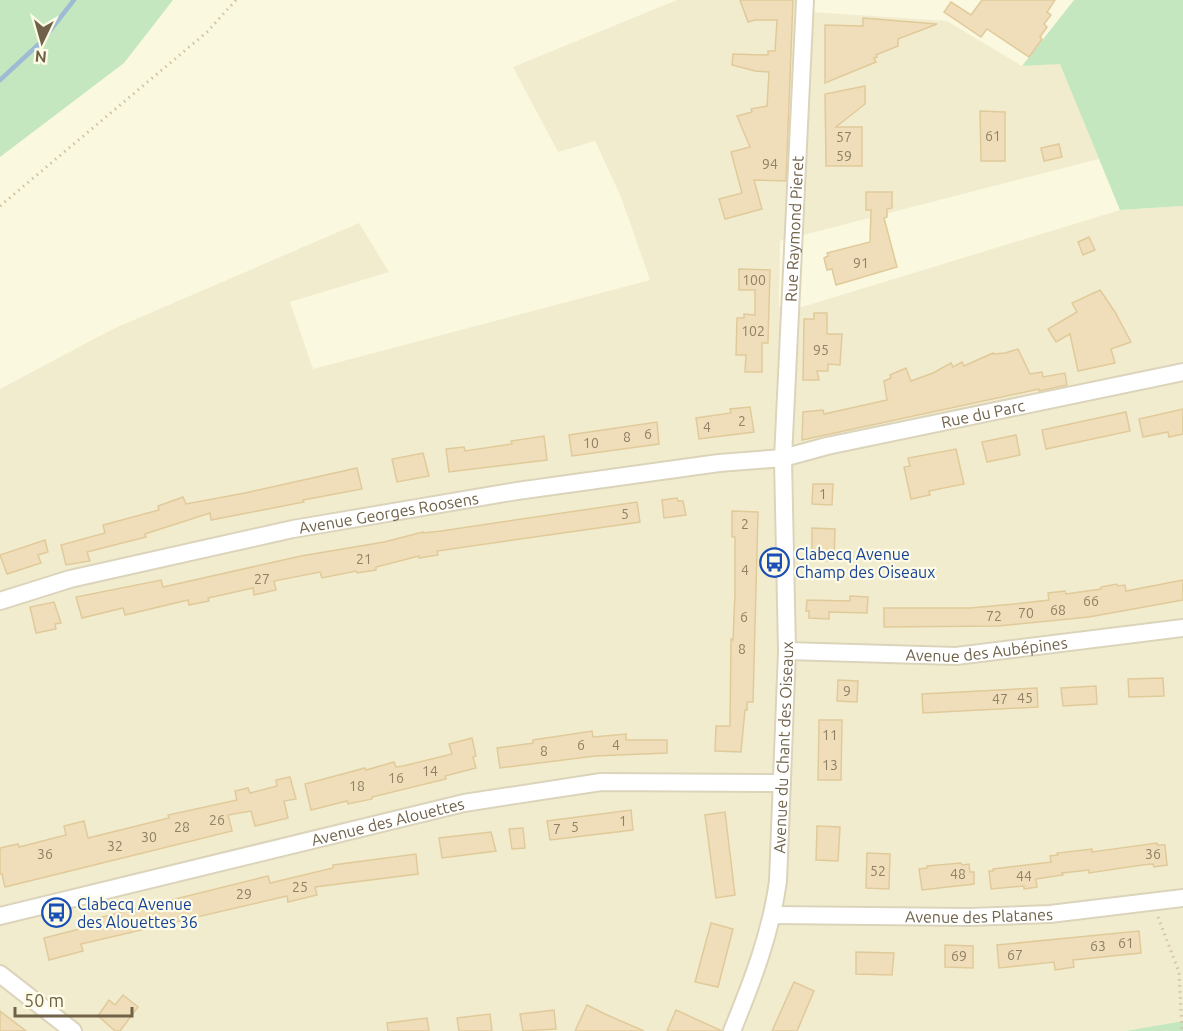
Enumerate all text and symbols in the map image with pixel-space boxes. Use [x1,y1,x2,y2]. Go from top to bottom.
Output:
north arrow [12,12,72,72]
text: N [34,47,47,66]
house number: 61 [985,128,1001,144]
house number: 57 [836,129,852,145]
house number: 59 [836,148,852,164]
street label: Rue Raymond Pieret [782,155,807,302]
house number: 94 [762,156,778,172]
house number: 91 [853,255,869,271]
house number: 100 [742,272,766,288]
house number: 102 [741,323,765,339]
house number: 95 [813,342,829,358]
street label: Rue du Parc [939,396,1027,431]
house number: 2 [738,413,746,429]
house number: 4 [703,419,711,435]
house number: 6 [644,426,652,442]
house number: 8 [623,429,631,445]
house number: 10 [583,435,599,451]
house number: 1 [819,486,827,502]
street label: Avenue Georges Roosens [298,489,480,537]
house number: 5 [621,506,629,522]
house number: 2 [741,516,749,532]
place label: Clabecq Avenue Champ des Oiseaux [795,545,935,581]
bus stop icon: Clabecq Avenue Champ des Oiseaux [758,547,790,579]
house number: 21 [356,551,372,567]
house number: 4 [741,562,749,578]
house number: 27 [254,571,270,587]
house number: 66 [1083,593,1099,609]
house number: 68 [1050,602,1066,618]
house number: 70 [1018,605,1034,621]
house number: 72 [986,608,1002,624]
house number: 6 [740,609,748,625]
street label: Avenue des Aubépines [905,633,1068,665]
house number: 8 [738,641,746,657]
street label: Avenue du Chant des Oiseaux [770,641,796,854]
house number: 9 [843,683,851,699]
house number: 45 [1017,690,1033,706]
house number: 47 [992,691,1008,707]
house number: 11 [822,727,838,743]
house number: 6 [577,737,585,753]
house number: 4 [612,737,620,753]
house number: 8 [540,743,548,759]
house number: 13 [822,757,838,773]
house number: 14 [422,763,438,779]
house number: 16 [388,770,404,786]
house number: 18 [349,778,365,794]
street label: Avenue des Alouettes [309,794,466,849]
house number: 26 [209,812,225,828]
house number: 1 [619,813,627,829]
house number: 28 [174,819,190,835]
house number: 5 [571,819,579,835]
house number: 7 [553,821,561,837]
house number: 30 [141,829,157,845]
house number: 32 [107,838,123,854]
house number: 36 [37,846,53,862]
house number: 36 [1145,846,1161,862]
house number: 52 [870,863,886,879]
house number: 48 [950,866,966,882]
house number: 44 [1016,868,1032,884]
house number: 25 [292,879,308,895]
house number: 29 [236,886,252,902]
place label: Clabecq Avenue des Alouettes 36 [77,895,198,931]
bus stop icon: Clabecq Avenue des Alouettes 36 [40,897,72,929]
street label: Avenue des Platanes [905,905,1053,926]
house number: 61 [1118,935,1134,951]
house number: 63 [1090,938,1106,954]
house number: 67 [1007,947,1023,963]
house number: 69 [951,948,967,964]
scale bar [15,980,132,1018]
text: 50 m [24,990,64,1010]

